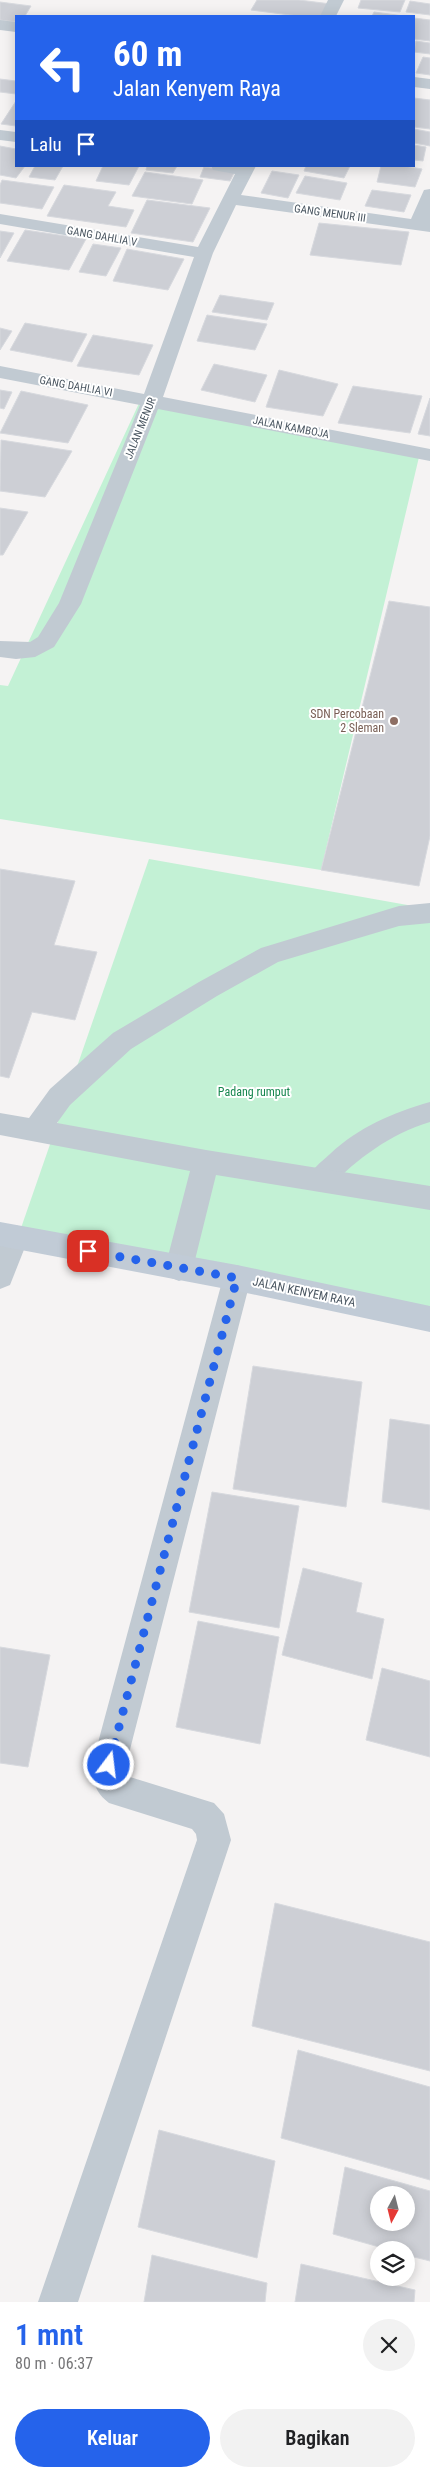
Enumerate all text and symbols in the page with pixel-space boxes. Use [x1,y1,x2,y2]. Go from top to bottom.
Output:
text: 60 m [113,34,182,75]
icon: left [30,35,95,100]
text: Jalan Kenyem Raya [113,76,281,101]
icon: arrive [72,130,100,158]
text: Lalu [30,133,62,156]
street label: GANG MENUR III [293,202,367,225]
street label: GANG DAHLIA V [66,224,138,249]
street label: GANG DAHLIA VI [38,374,113,399]
street label: JALAN MENUR [122,395,159,461]
street label: JALAN KAMBOJA [252,414,331,441]
place label: SDN Percobaan 2 Sleman [310,707,384,735]
marker: SDN Percobaan 2 Sleman [388,715,400,727]
park label: Padang rumput [218,1085,291,1099]
pin [67,1230,109,1272]
icon: arrive [74,1237,102,1265]
street label: JALAN KENYEM RAYA [251,1274,357,1310]
position arrow [82,1738,134,1790]
north arrow [370,2186,415,2231]
map controls [370,2186,415,2286]
button: layers [370,2241,415,2286]
text: 1 mnt [15,2317,83,2352]
button: close [363,2319,415,2371]
text: 80 m · 06:37 [15,2354,93,2373]
button: Keluar [15,2409,210,2467]
button: Bagikan [220,2409,415,2467]

